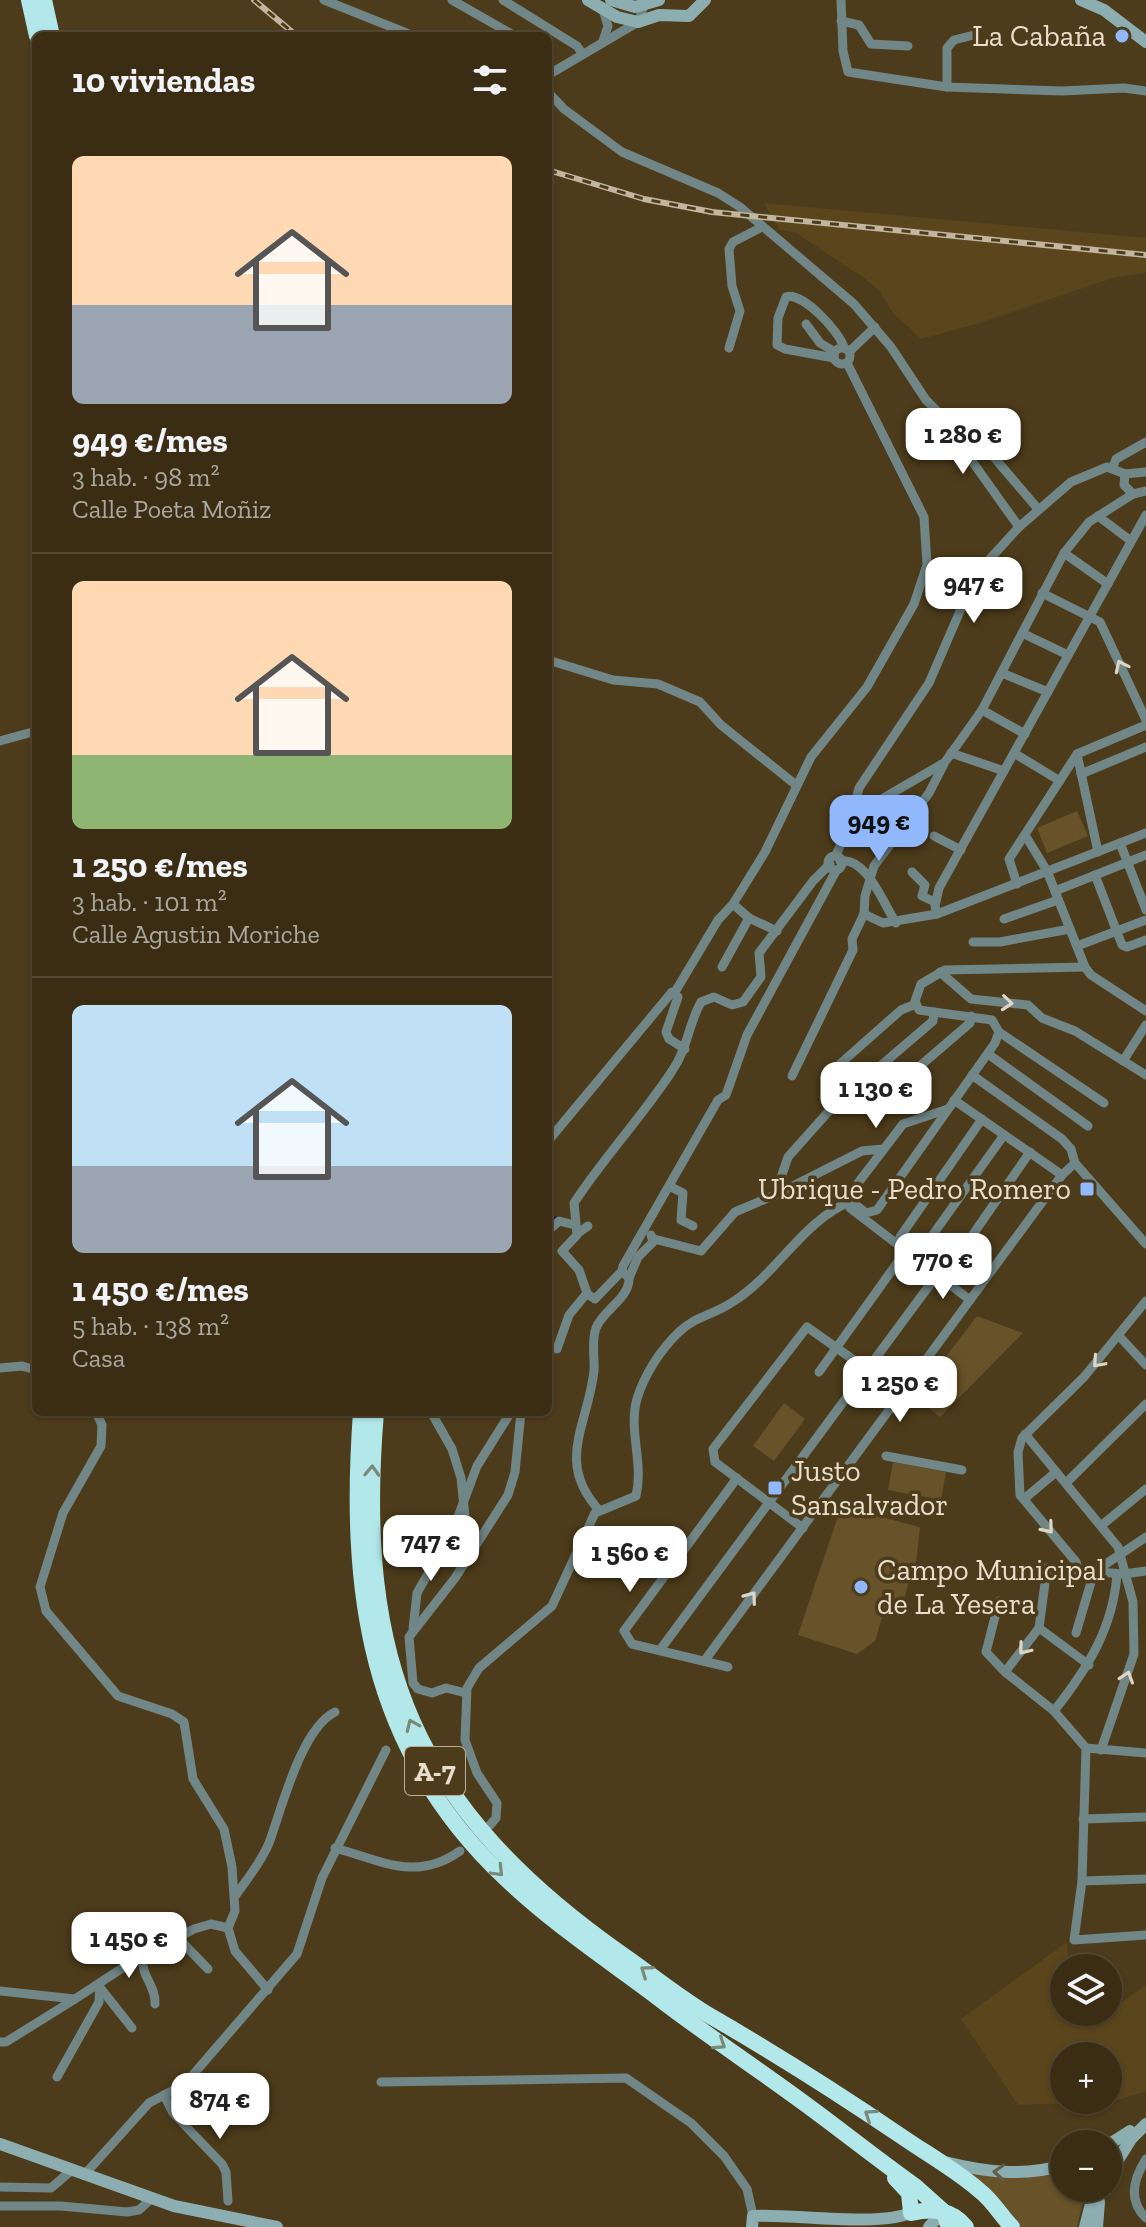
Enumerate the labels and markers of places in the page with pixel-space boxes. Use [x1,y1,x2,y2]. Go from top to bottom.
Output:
place label: La Cabaña [972,18,1106,54]
marker: La Cabaña [1113,27,1131,45]
pin: 1 280 € [889,408,1037,476]
pin: 947 € [918,557,1030,625]
pin: 949 € [823,795,935,863]
pin: 1 130 € [802,1062,950,1130]
place label: Ubrique - Pedro Romero [758,1171,1071,1207]
marker: Ubrique - Pedro Romero [1078,1180,1096,1198]
pin: 770 € [887,1233,999,1301]
pin: 1 250 € [826,1356,974,1424]
place label: Justo Sansalvador [791,1453,948,1523]
marker: Justo Sansalvador [766,1479,784,1497]
pin: 747 € [375,1515,487,1583]
pin: 1 560 € [556,1526,704,1594]
place label: Campo Municipal de La Yesera [877,1552,1105,1622]
marker: Campo Municipal de La Yesera [852,1578,870,1596]
pin: 1 450 € [55,1912,203,1980]
pin: 874 € [164,2073,276,2141]

